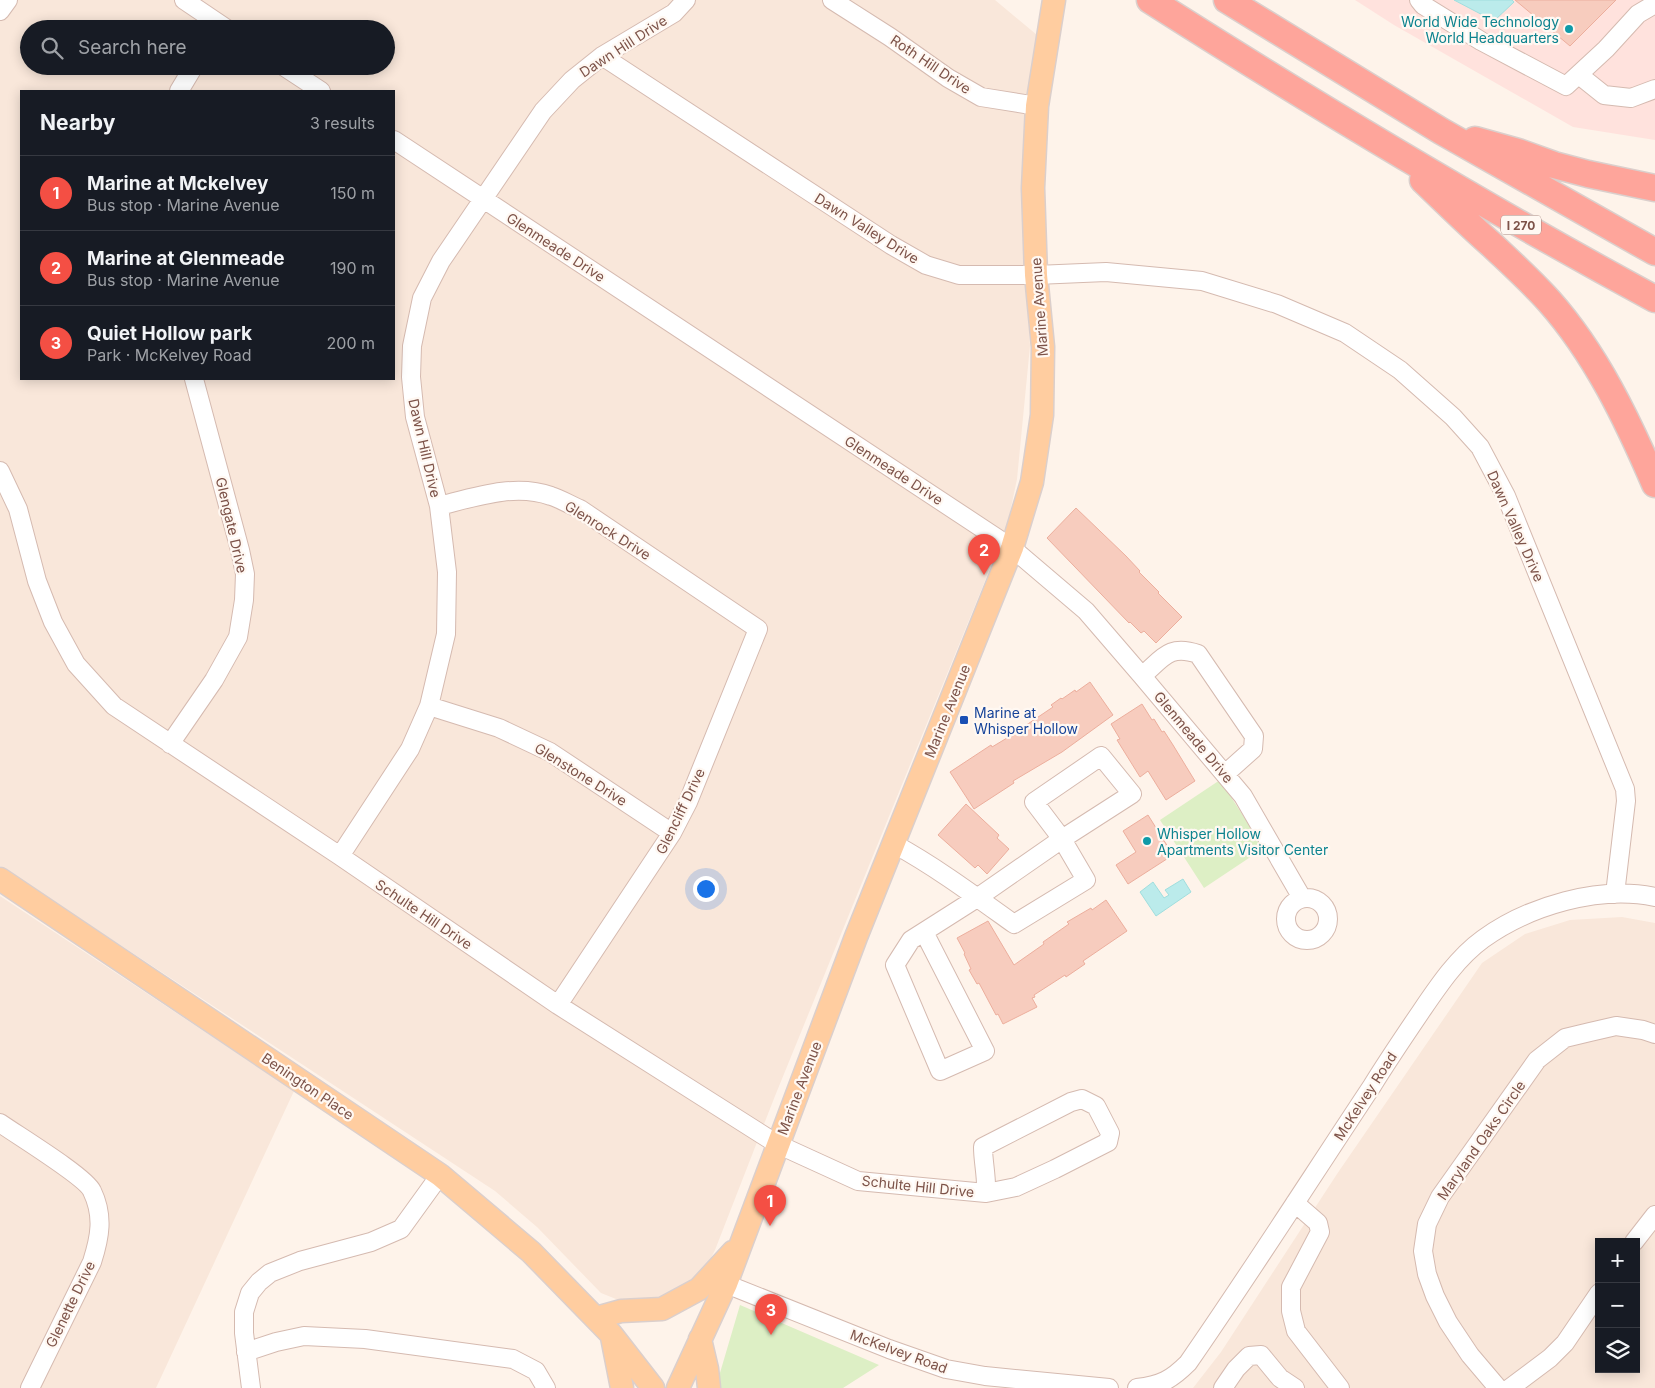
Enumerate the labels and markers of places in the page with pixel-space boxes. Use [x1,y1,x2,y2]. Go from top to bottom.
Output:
place label: World Wide Technology World Headquarters [1401,13,1559,46]
marker: World Wide Technology World Headquarters [1563,23,1575,35]
pin: 2 [968,534,1000,575]
place label: Marine at Whisper Hollow [974,704,1078,737]
marker: Marine at Whisper Hollow [958,714,970,726]
place label: Whisper Hollow Apartments Visitor Center [1157,825,1328,858]
marker: Whisper Hollow Apartments Visitor Center [1141,835,1153,847]
pin: 1 [754,1185,786,1226]
pin: 3 [755,1294,787,1335]

